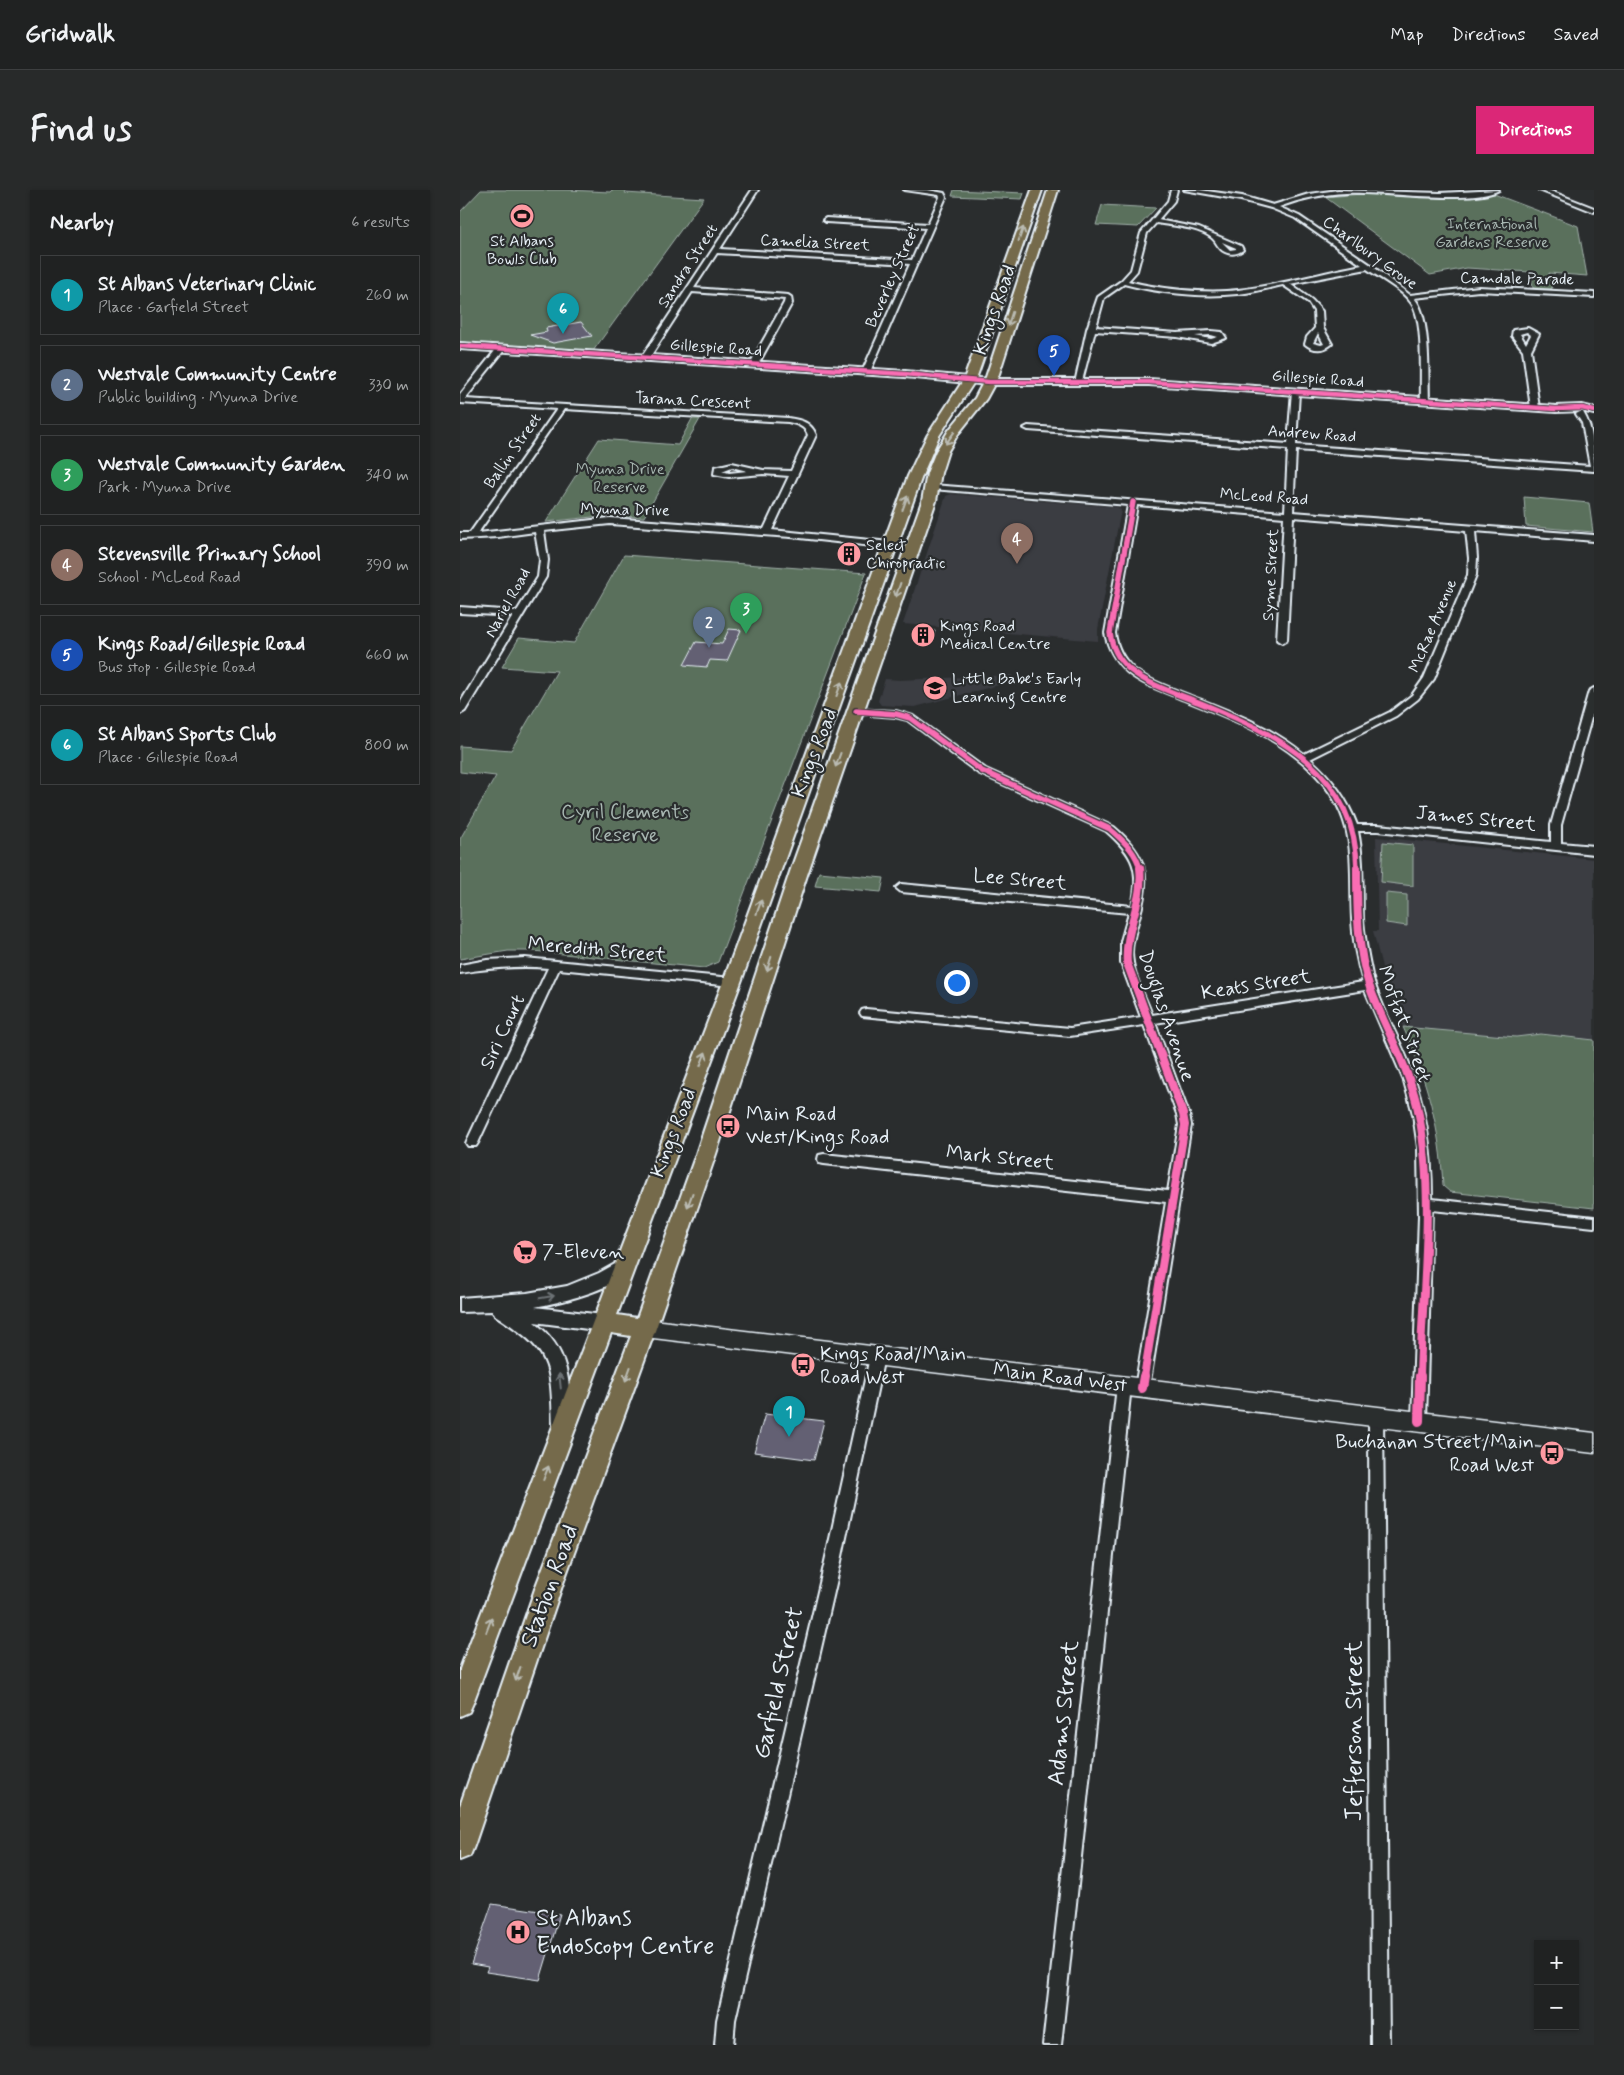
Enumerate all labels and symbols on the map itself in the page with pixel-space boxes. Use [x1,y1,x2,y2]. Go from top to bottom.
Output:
sports icon: St Albans Bowls Club [509,203,535,229]
street label: Charlbury Grove [1318,211,1422,295]
park label: International Gardens Reserve [1435,214,1549,253]
street label: Sandra Street [653,220,723,312]
street label: Beverley Street [861,221,925,331]
one-way arrow [1017,227,1026,243]
street label: Camelia Street [760,230,871,256]
place label: St Albans Bowls Club [487,231,557,270]
street label: Kings Road [967,261,1024,359]
street label: Camdale Parade [1460,268,1575,291]
pin: 6 [547,293,579,334]
one-way arrow [1005,311,1014,327]
street label: Gillespie Road [669,334,763,362]
pin: 5 [1038,335,1070,376]
street label: Gillespie Road [1271,365,1365,393]
street label: Tarana Crescent [634,387,752,415]
street label: Ballin Street [479,409,547,493]
street label: Andrew Road [1267,420,1357,448]
one-way arrow [945,430,955,444]
park label: Myuna Drive Reserve [575,459,665,498]
street label: McLeod Road [1219,483,1309,511]
one-way arrow [901,496,910,511]
street label: Myuna Drive [580,499,670,521]
pin: 4 [1001,523,1033,564]
street label: Syme Street [1258,528,1284,622]
place label: Select Chiropractic [866,535,946,574]
building icon: Select Chiropractic [836,541,862,567]
street label: Nariel Road [480,565,536,641]
street label: McRae Avenue [1404,576,1462,676]
one-way arrow [893,582,902,598]
pin: 3 [730,593,762,634]
pin: 2 [693,607,725,648]
place label: Kings Road Medical Centre [940,616,1050,655]
building icon: Kings Road Medical Centre [910,622,936,648]
place label: Little Babe's Early Learning Centre [952,669,1081,709]
school or university icon: Little Babe's Early Learning Centre [922,675,948,701]
one-way arrow [835,681,844,697]
street label: Kings Road [786,704,845,802]
one-way arrow [833,752,843,768]
park label: Cyril Clements Reserve [561,799,689,849]
street label: James Street [1415,799,1538,839]
street label: Lee Street [972,862,1068,898]
one-way arrow [754,899,764,915]
street label: Meredith Street [526,930,668,970]
street label: Douglas Avenue [1129,947,1201,1086]
one-way arrow [763,955,773,971]
street label: Moffat Street [1370,962,1438,1086]
street label: Keats Street [1199,963,1313,1007]
your location [944,970,970,996]
street label: Siri Court [474,990,532,1074]
one-way arrow [699,1052,708,1067]
street label: Kings Road [645,1084,704,1182]
place label: Main Road West/Kings Road [746,1101,890,1152]
bus stop icon: Main Road West/Kings Road [715,1113,741,1139]
street label: Mark Street [945,1139,1056,1177]
one-way arrow [685,1191,694,1207]
supermarket icon: 7-Eleven [512,1239,538,1265]
place label: 7-Eleven [542,1239,625,1266]
one-way arrow [538,1292,554,1302]
place label: Kings Road/Main Road West [820,1341,966,1391]
bus stop icon: Kings Road/Main Road West [790,1352,816,1378]
street label: Main Road West [991,1356,1129,1400]
one-way arrow [623,1365,632,1381]
one-way arrow [556,1374,565,1390]
pin: 1 [773,1396,805,1437]
place label: Buchanan Street/Main Road West [1335,1429,1534,1479]
bus stop icon: Buchanan Street/Main Road West [1539,1440,1565,1466]
one-way arrow [542,1466,551,1481]
street label: Station Road [514,1520,586,1652]
street label: Garfield Street [746,1604,812,1762]
one-way arrow [485,1618,494,1633]
street label: Adams Street [1041,1639,1087,1787]
street label: Jefferson Street [1339,1641,1370,1821]
one-way arrow [513,1666,522,1681]
place label: St Albans Endoscopy Centre [536,1903,714,1962]
hospital icon: St Albans Endoscopy Centre [505,1919,531,1945]

